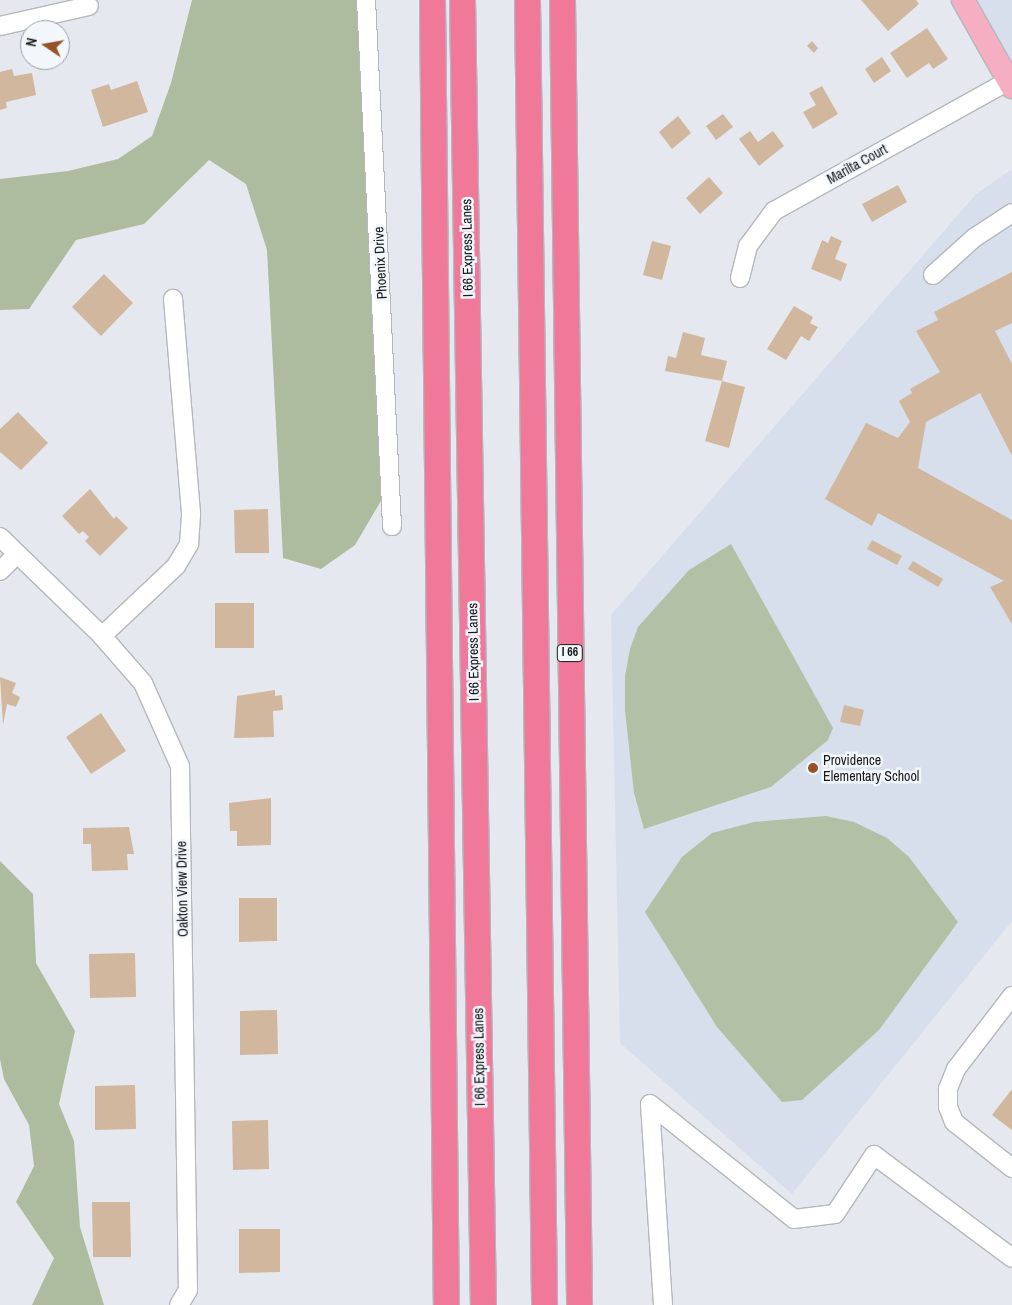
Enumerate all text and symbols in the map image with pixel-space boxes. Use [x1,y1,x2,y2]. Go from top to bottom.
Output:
north arrow [20,20,70,70]
text: N [22,36,41,48]
street label: Marilta Court [824,141,890,187]
street label: I 66 Express Lanes [458,199,476,297]
street label: Phoenix Drive [370,226,390,300]
street label: I 66 Express Lanes [464,603,482,701]
road number: I 66 [556,644,584,662]
place label: Providence Elementary School [823,752,919,784]
marker: Providence Elementary School [807,762,819,774]
street label: Oakton View Drive [173,841,191,937]
street label: I 66 Express Lanes [470,1008,488,1106]

